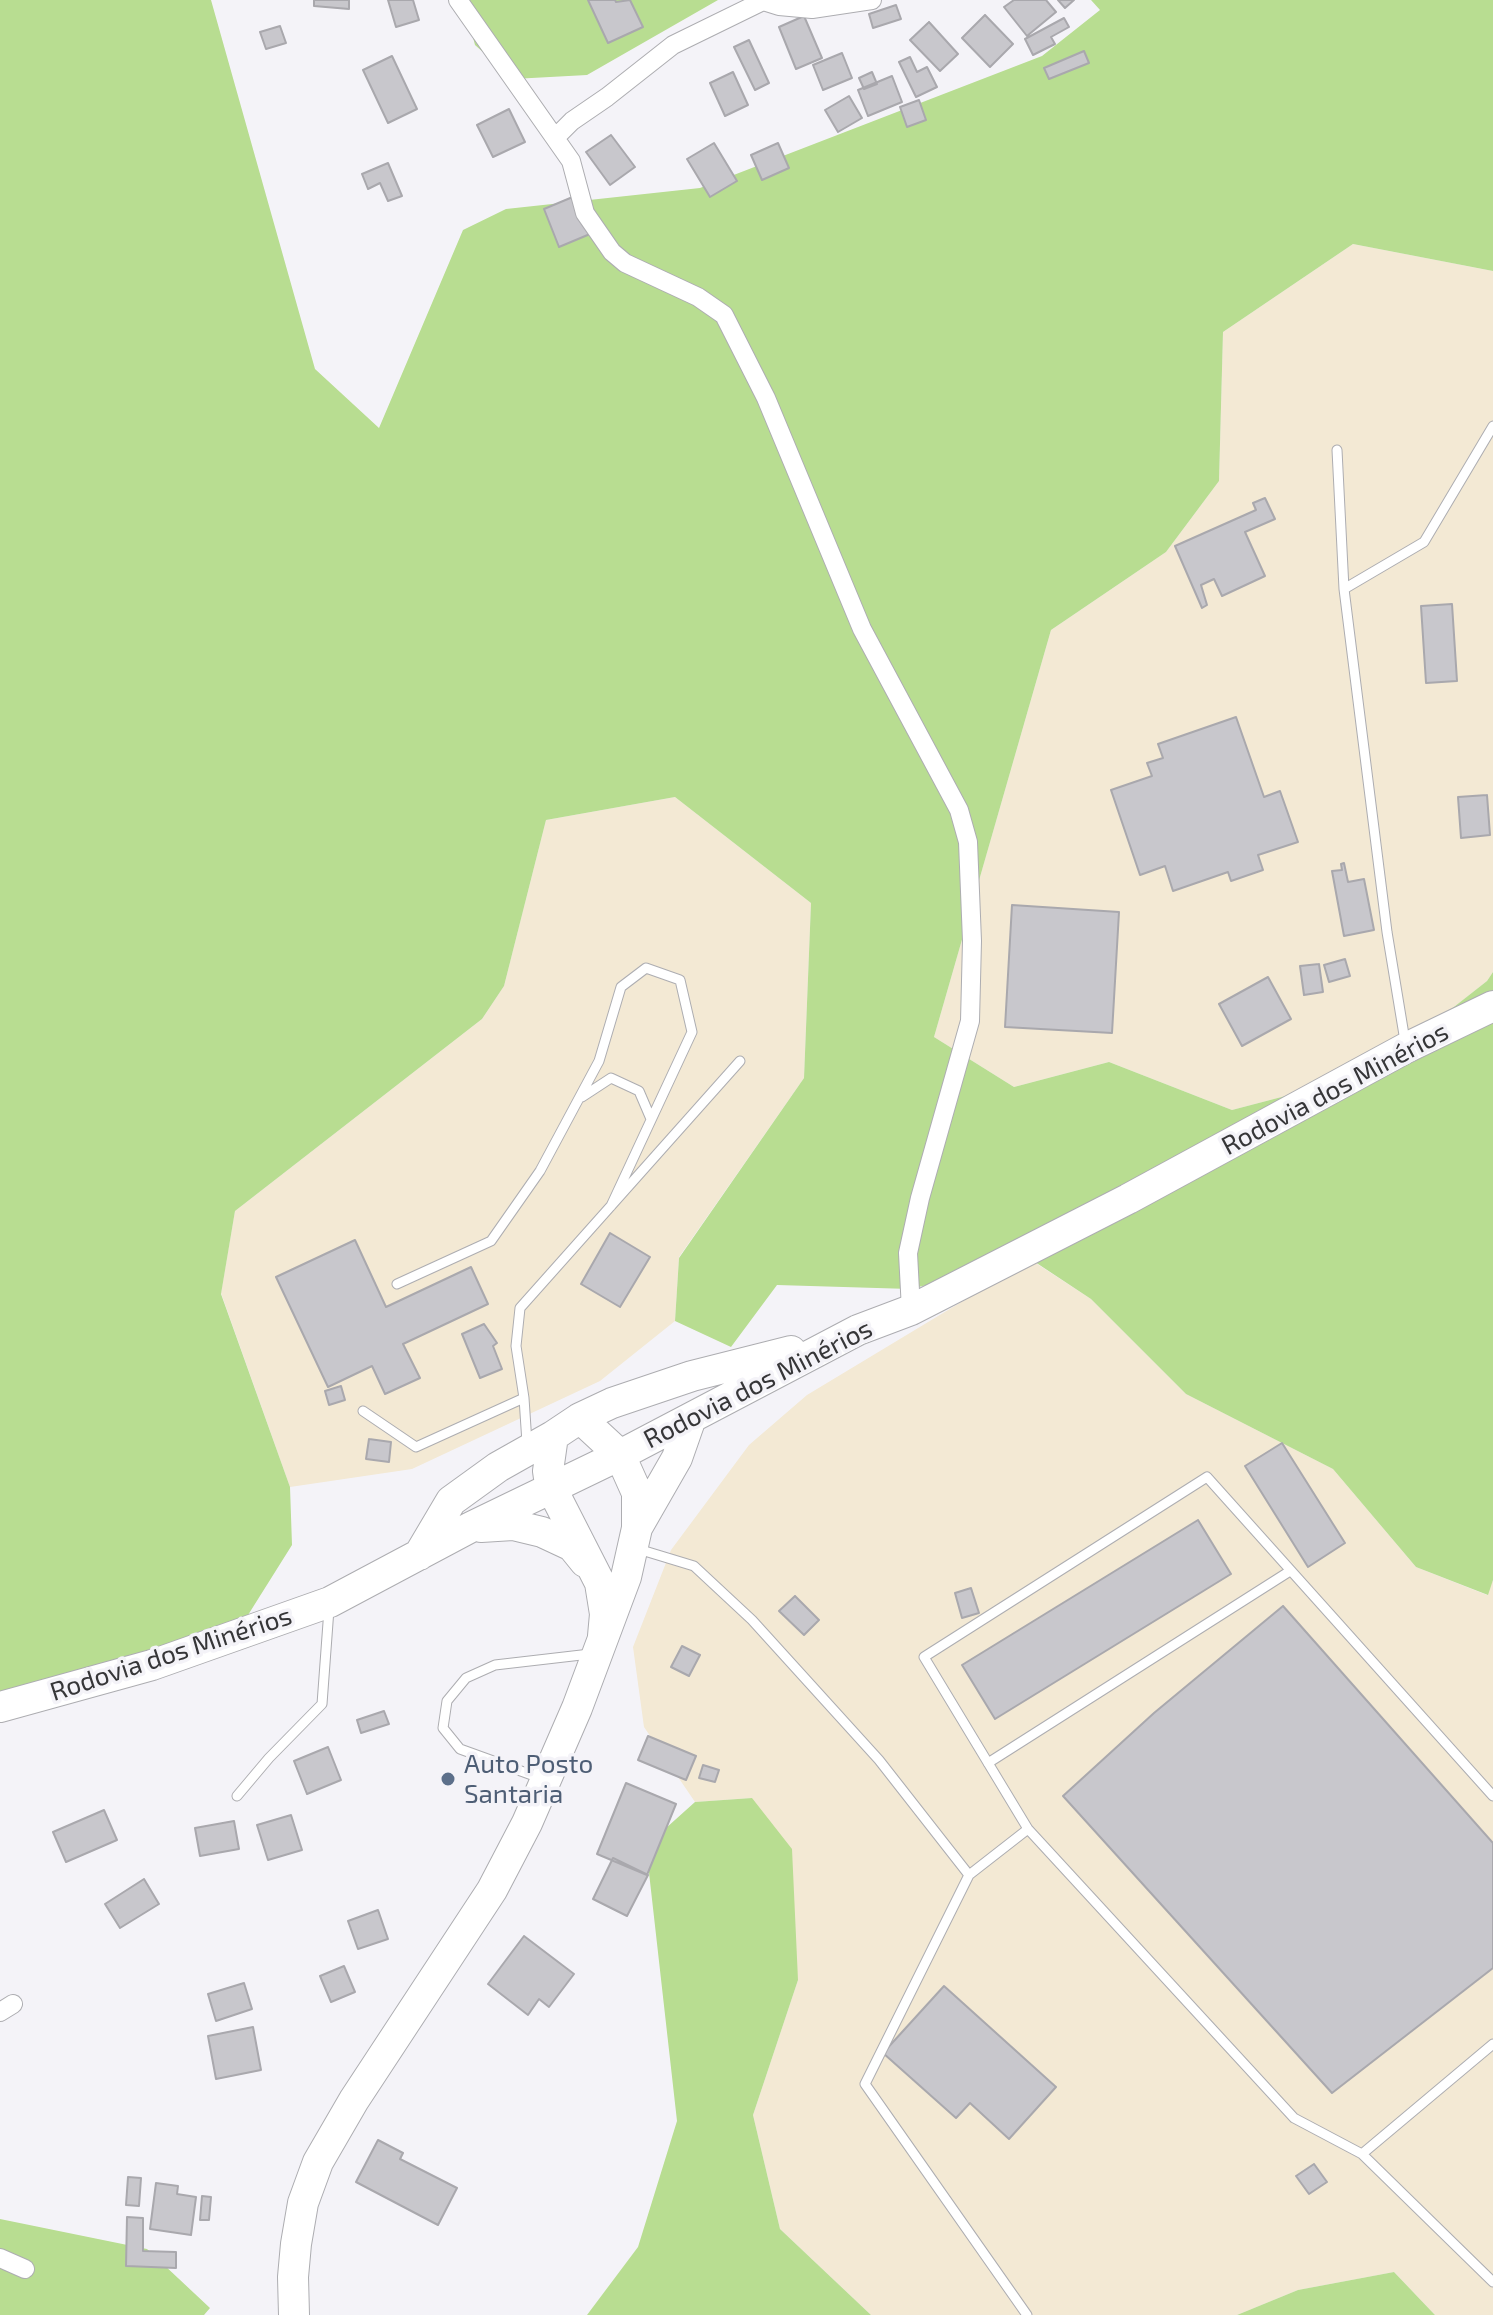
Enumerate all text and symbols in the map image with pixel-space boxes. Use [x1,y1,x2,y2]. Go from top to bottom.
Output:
street label: Rodovia dos Minérios [1216,1016,1454,1162]
street label: Rodovia dos Minérios [638,1313,878,1455]
street label: Rodovia dos Minérios [46,1600,296,1708]
place label: Auto Posto Santaria [464,1748,593,1810]
marker: Auto Posto Santaria [439,1770,457,1788]

